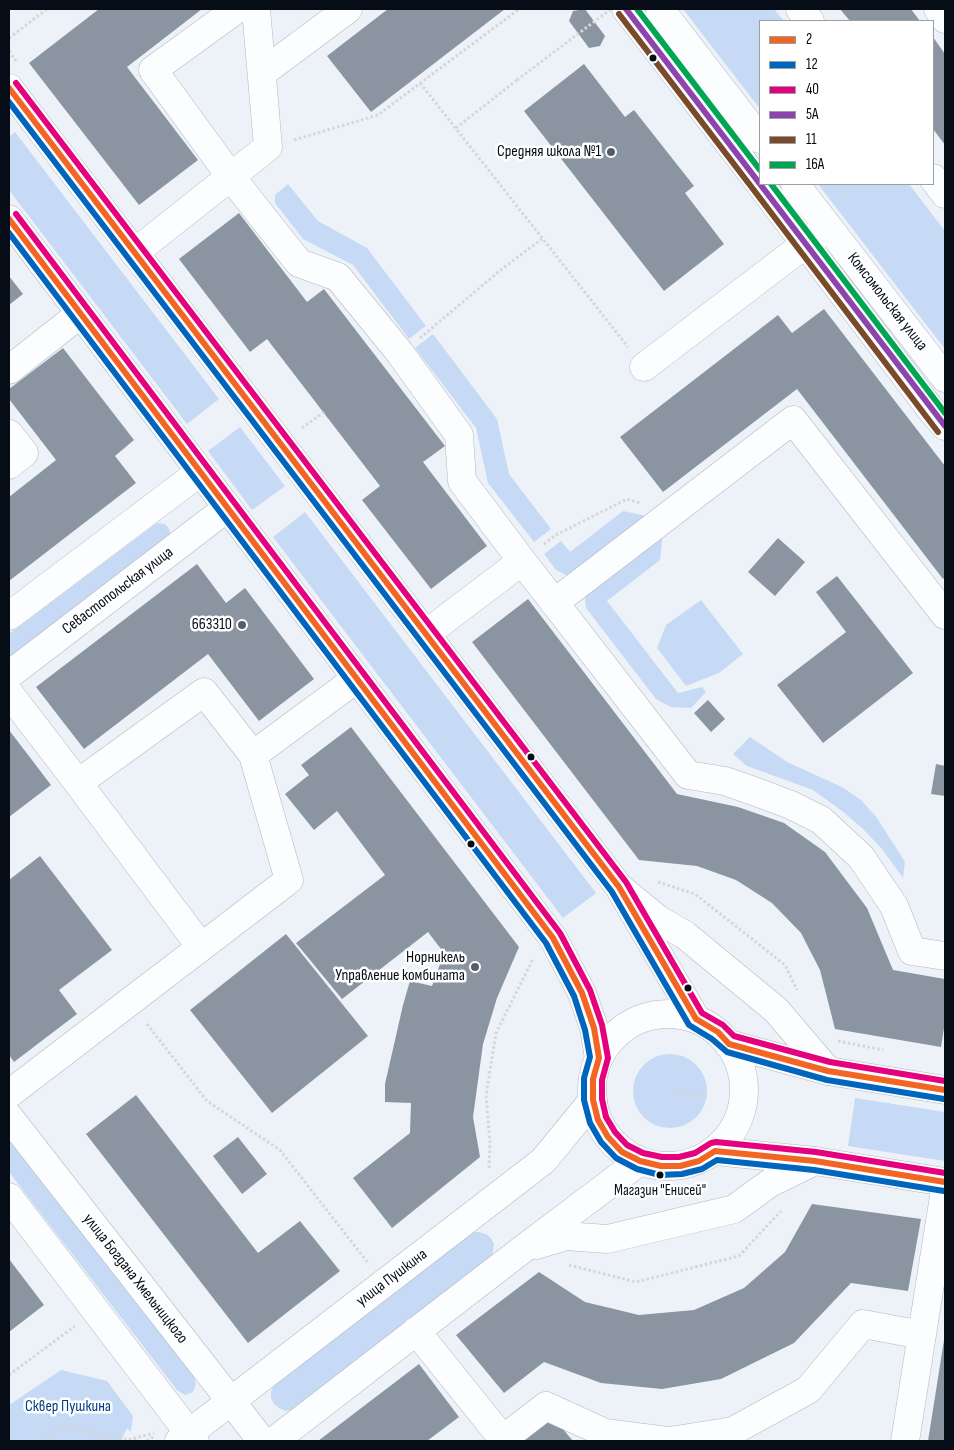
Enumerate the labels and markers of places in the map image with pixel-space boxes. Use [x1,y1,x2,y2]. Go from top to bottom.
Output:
unlabelled marker [648,53,658,63]
place label: Средняя школа №1 [497,142,601,162]
marker: Средняя школа №1 [605,146,617,158]
place label: 663310 [192,615,232,635]
marker: 663310 [236,619,248,631]
unlabelled marker [526,752,536,762]
unlabelled marker [466,839,476,849]
place label: Норникель Управление комбината [335,948,465,986]
marker: Норникель Управление комбината [469,961,481,973]
unlabelled marker [683,983,693,993]
marker: Магазин "Енисей" [655,1170,665,1180]
place label: Магазин "Енисей" [614,1182,706,1200]

